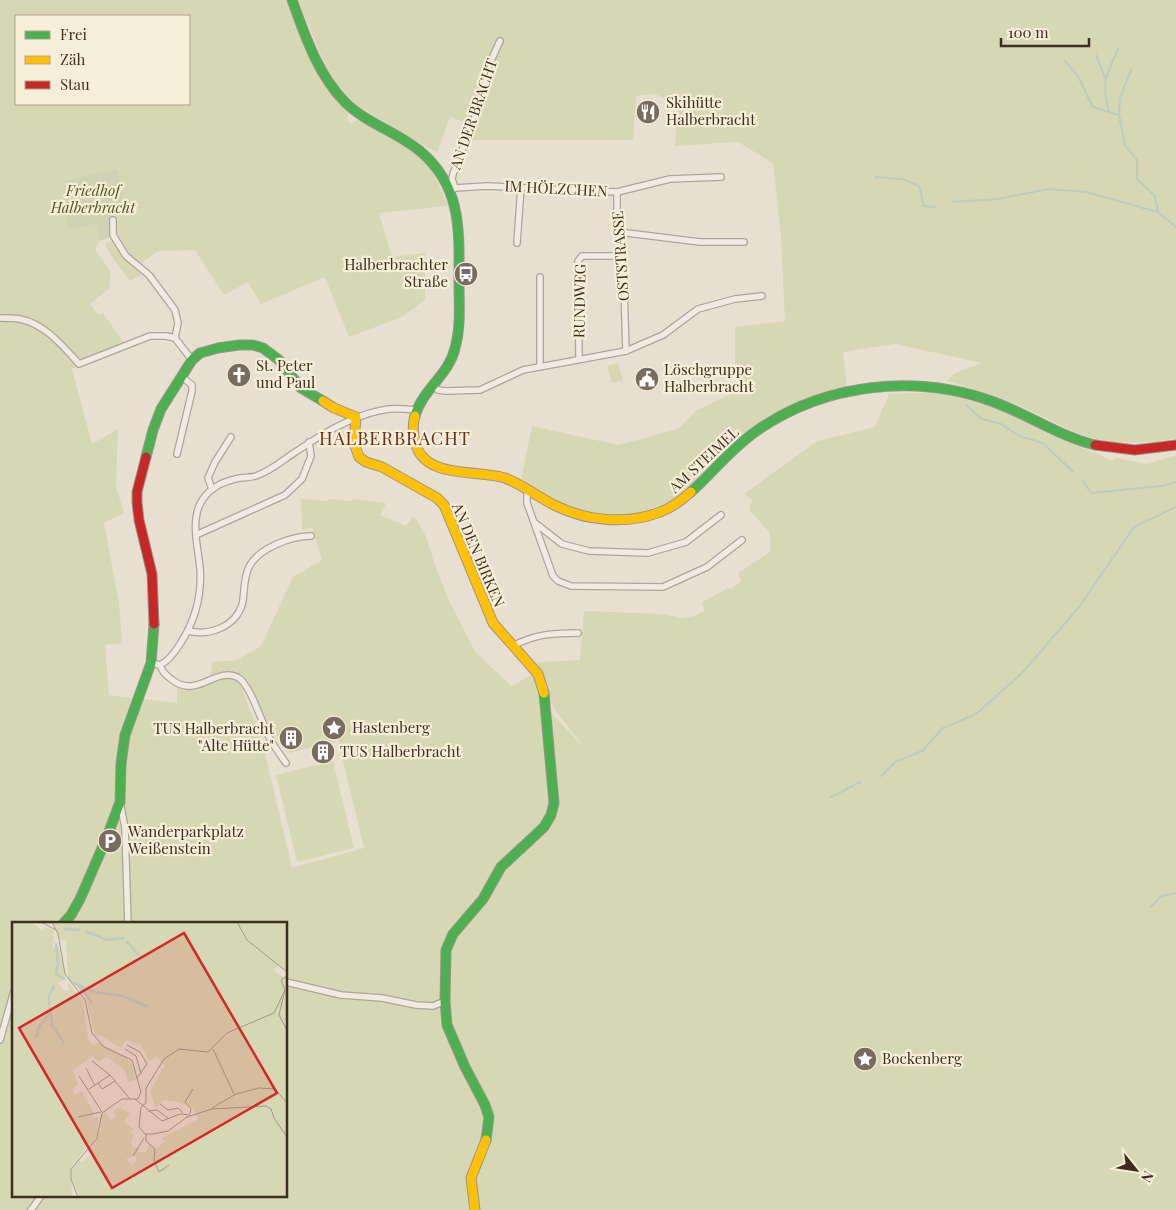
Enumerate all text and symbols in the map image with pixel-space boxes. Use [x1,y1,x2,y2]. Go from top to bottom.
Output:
legend [15,15,190,105]
scale bar [1001,15,1088,47]
text: 100 m [1008,22,1049,42]
text: Frei [60,24,88,44]
text: Zäh [60,49,85,69]
street label: AN DER BRACHT [444,56,501,173]
text: Stau [60,74,90,94]
place label: Skihütte Halberbracht [666,92,756,129]
restaurant icon: Skihütte Halberbracht [635,99,661,125]
street label: IM HÖLZCHEN [504,175,609,201]
park label: Friedhof Halberbracht [50,180,136,217]
street label: OSTSTRASSE [607,210,633,302]
place label: Halberbrachter Straße [344,254,448,291]
bus stop icon: Halberbrachter Straße [453,261,479,287]
street label: RUNDWEG [568,263,590,338]
place label: St. Peter und Paul [256,355,315,392]
place label: Löschgruppe Halberbracht [664,359,754,396]
church icon: St. Peter und Paul [226,362,252,388]
public building icon: Löschgruppe Halberbracht [634,366,660,392]
street label: AM STEIMEL [663,422,743,497]
district label: HALBERBRACHT [319,426,471,450]
street label: AN DEN BIRKEN [448,499,510,610]
place icon: Hastenberg [321,715,347,741]
place label: Hastenberg [352,717,430,737]
place label: TUS Halberbracht "Alte Hütte" [153,718,275,755]
building icon: TUS Halberbracht "Alte Hütte" [278,725,304,751]
building icon: TUS Halberbracht [310,739,336,765]
place label: TUS Halberbracht [340,741,462,761]
place label: Wanderparkplatz Weißenstein [127,821,244,858]
parking icon: Wanderparkplatz Weißenstein [97,828,123,854]
inset map [12,922,288,1198]
place icon: Bockenberg [852,1046,878,1072]
place label: Bockenberg [882,1048,962,1068]
north arrow [1111,1145,1161,1195]
text: N [1137,1168,1158,1186]

